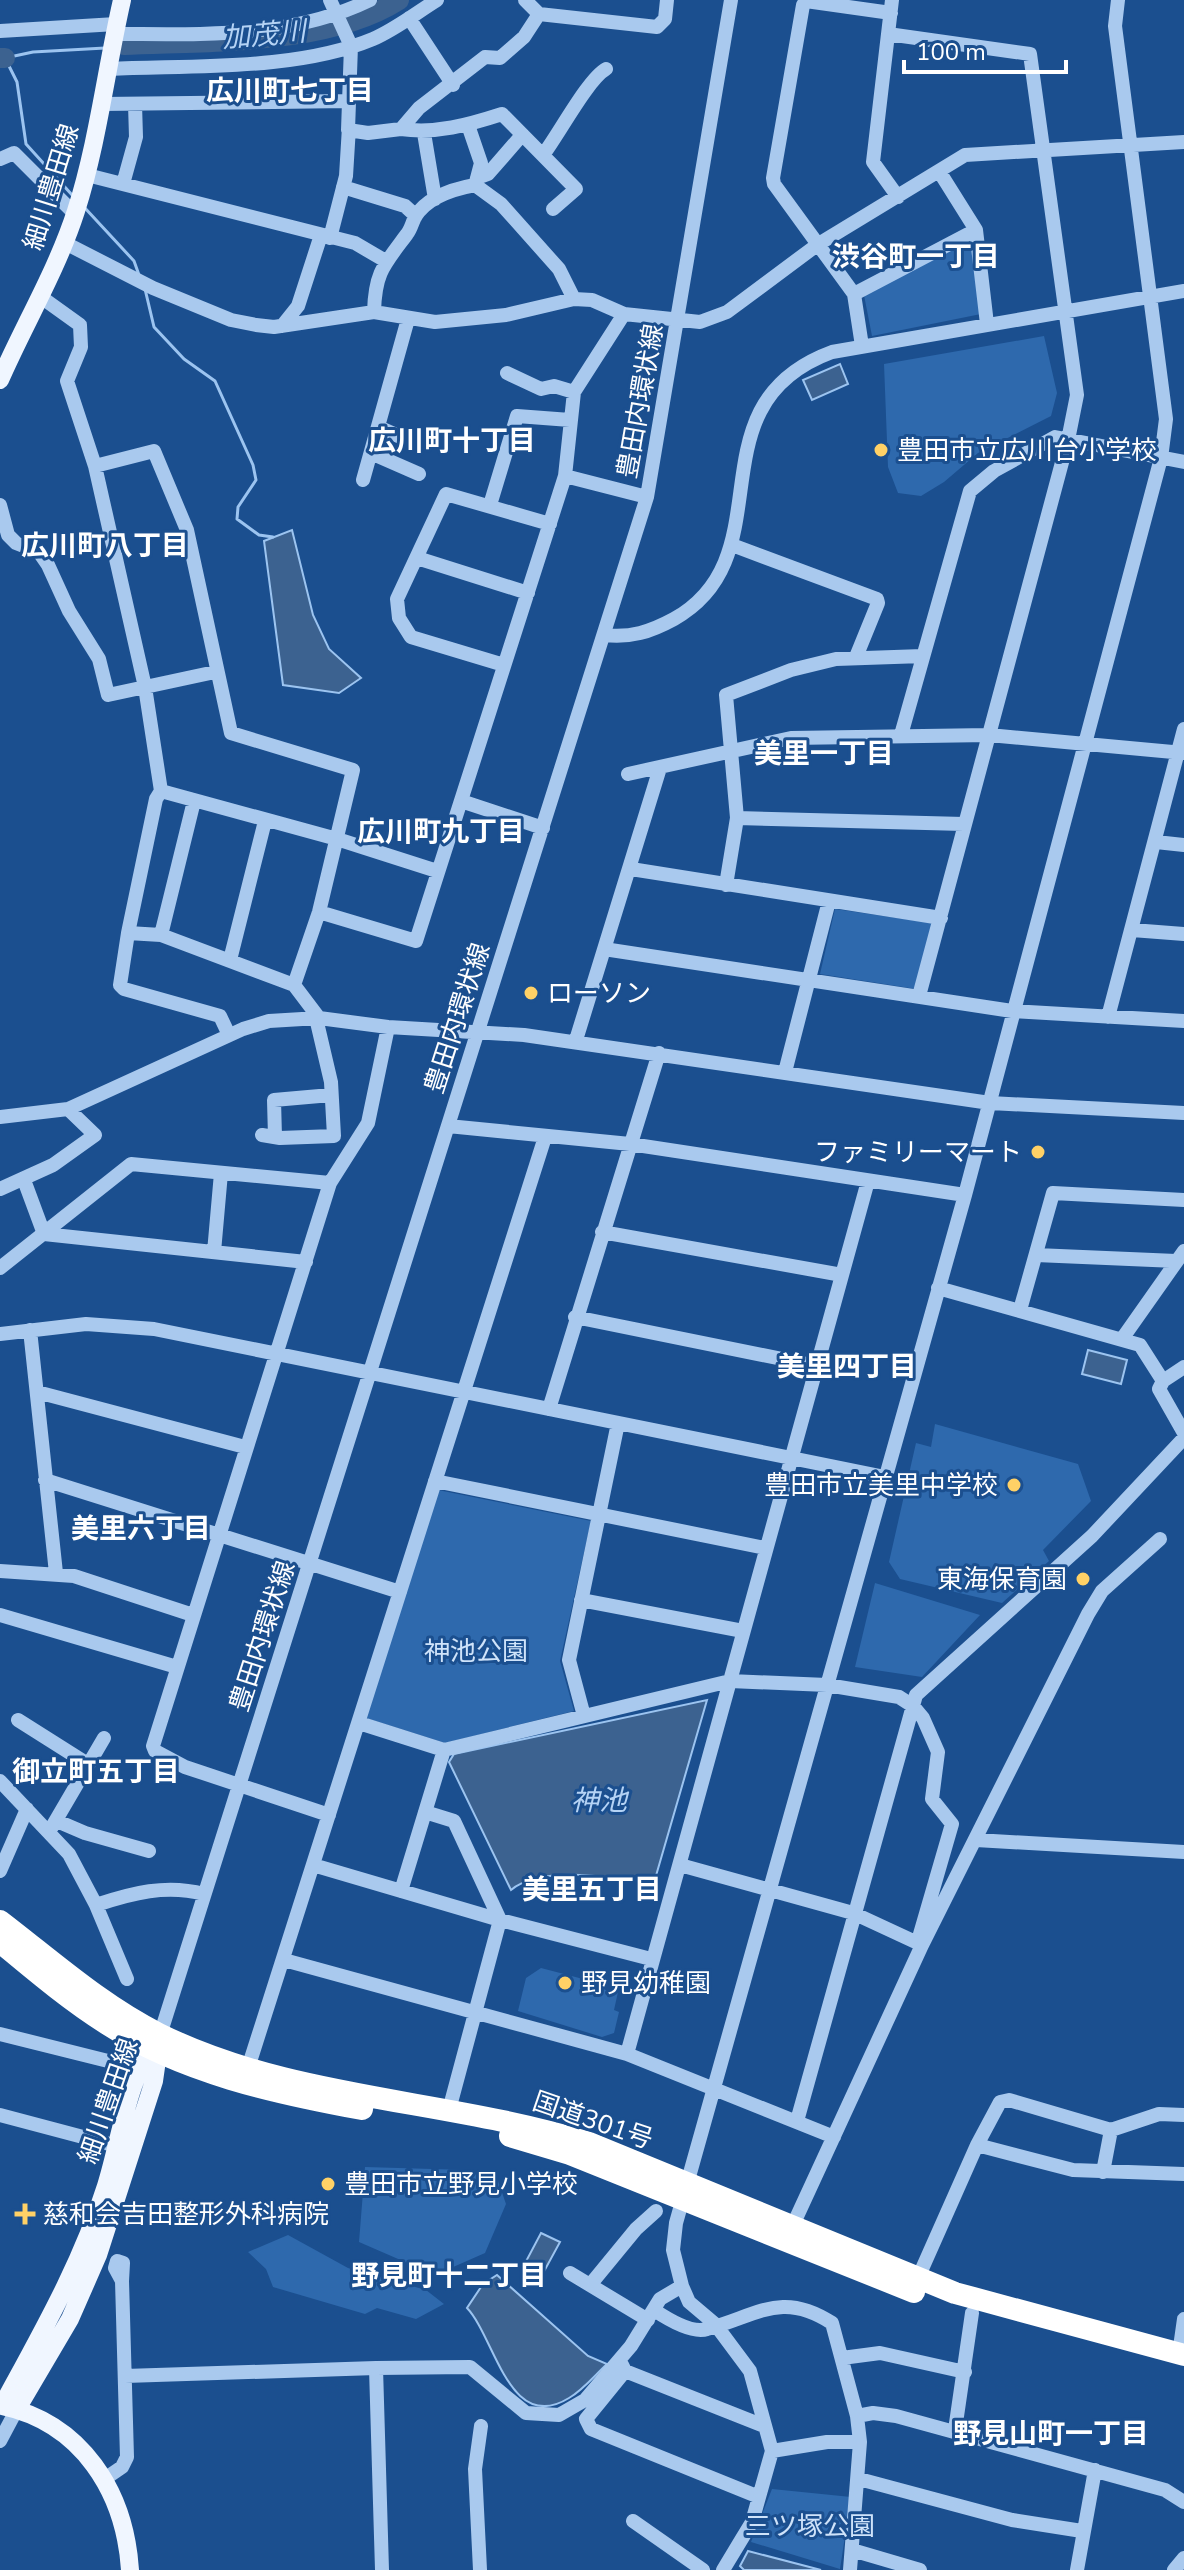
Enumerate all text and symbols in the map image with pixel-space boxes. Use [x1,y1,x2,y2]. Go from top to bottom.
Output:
water label: 加茂川 [221,12,311,58]
scale bar [904,24,1066,74]
text: 100 m [916,36,986,68]
district label: 広川町七丁目 [206,72,374,110]
street label: 細川豊田線 [16,120,87,254]
district label: 渋谷町一丁目 [832,238,1000,276]
street label: 豊田内環状線 [610,321,671,481]
district label: 広川町十丁目 [368,422,536,460]
place label: 豊田市立広川台小学校 [897,433,1157,468]
marker: 豊田市立広川台小学校 [872,441,890,459]
district label: 広川町八丁目 [21,527,189,565]
district label: 美里一丁目 [754,735,894,773]
district label: 広川町九丁目 [357,813,525,851]
street label: 豊田内環状線 [417,939,498,1098]
place label: ローソン [547,976,651,1011]
marker: ローソン [522,984,540,1002]
place label: ファミリーマート [814,1135,1022,1170]
marker: ファミリーマート [1029,1143,1047,1161]
district label: 美里四丁目 [777,1348,917,1386]
place label: 豊田市立美里中学校 [764,1468,998,1503]
marker: 豊田市立美里中学校 [1005,1476,1023,1494]
district label: 美里六丁目 [71,1510,211,1548]
street label: 豊田内環状線 [222,1557,303,1716]
place label: 東海保育園 [937,1562,1067,1597]
marker: 東海保育園 [1074,1570,1092,1588]
park label: 神池公園 [424,1634,528,1669]
district label: 御立町五丁目 [12,1753,180,1791]
water label: 神池 [571,1782,630,1820]
district label: 美里五丁目 [522,1871,662,1909]
place label: 野見幼稚園 [581,1966,711,2001]
marker: 野見幼稚園 [556,1974,574,1992]
street label: 細川豊田線 [71,2034,146,2168]
street label: 国道301号 [528,2084,658,2157]
place label: 豊田市立野見小学校 [344,2167,578,2202]
marker: 豊田市立野見小学校 [319,2175,337,2193]
place label: 慈和会吉田整形外科病院 [43,2197,329,2232]
marker: 慈和会吉田整形外科病院 [14,2203,36,2225]
district label: 野見町十二丁目 [351,2257,547,2295]
district label: 野見山町一丁目 [953,2415,1149,2453]
park label: 三ツ塚公園 [745,2509,875,2544]

